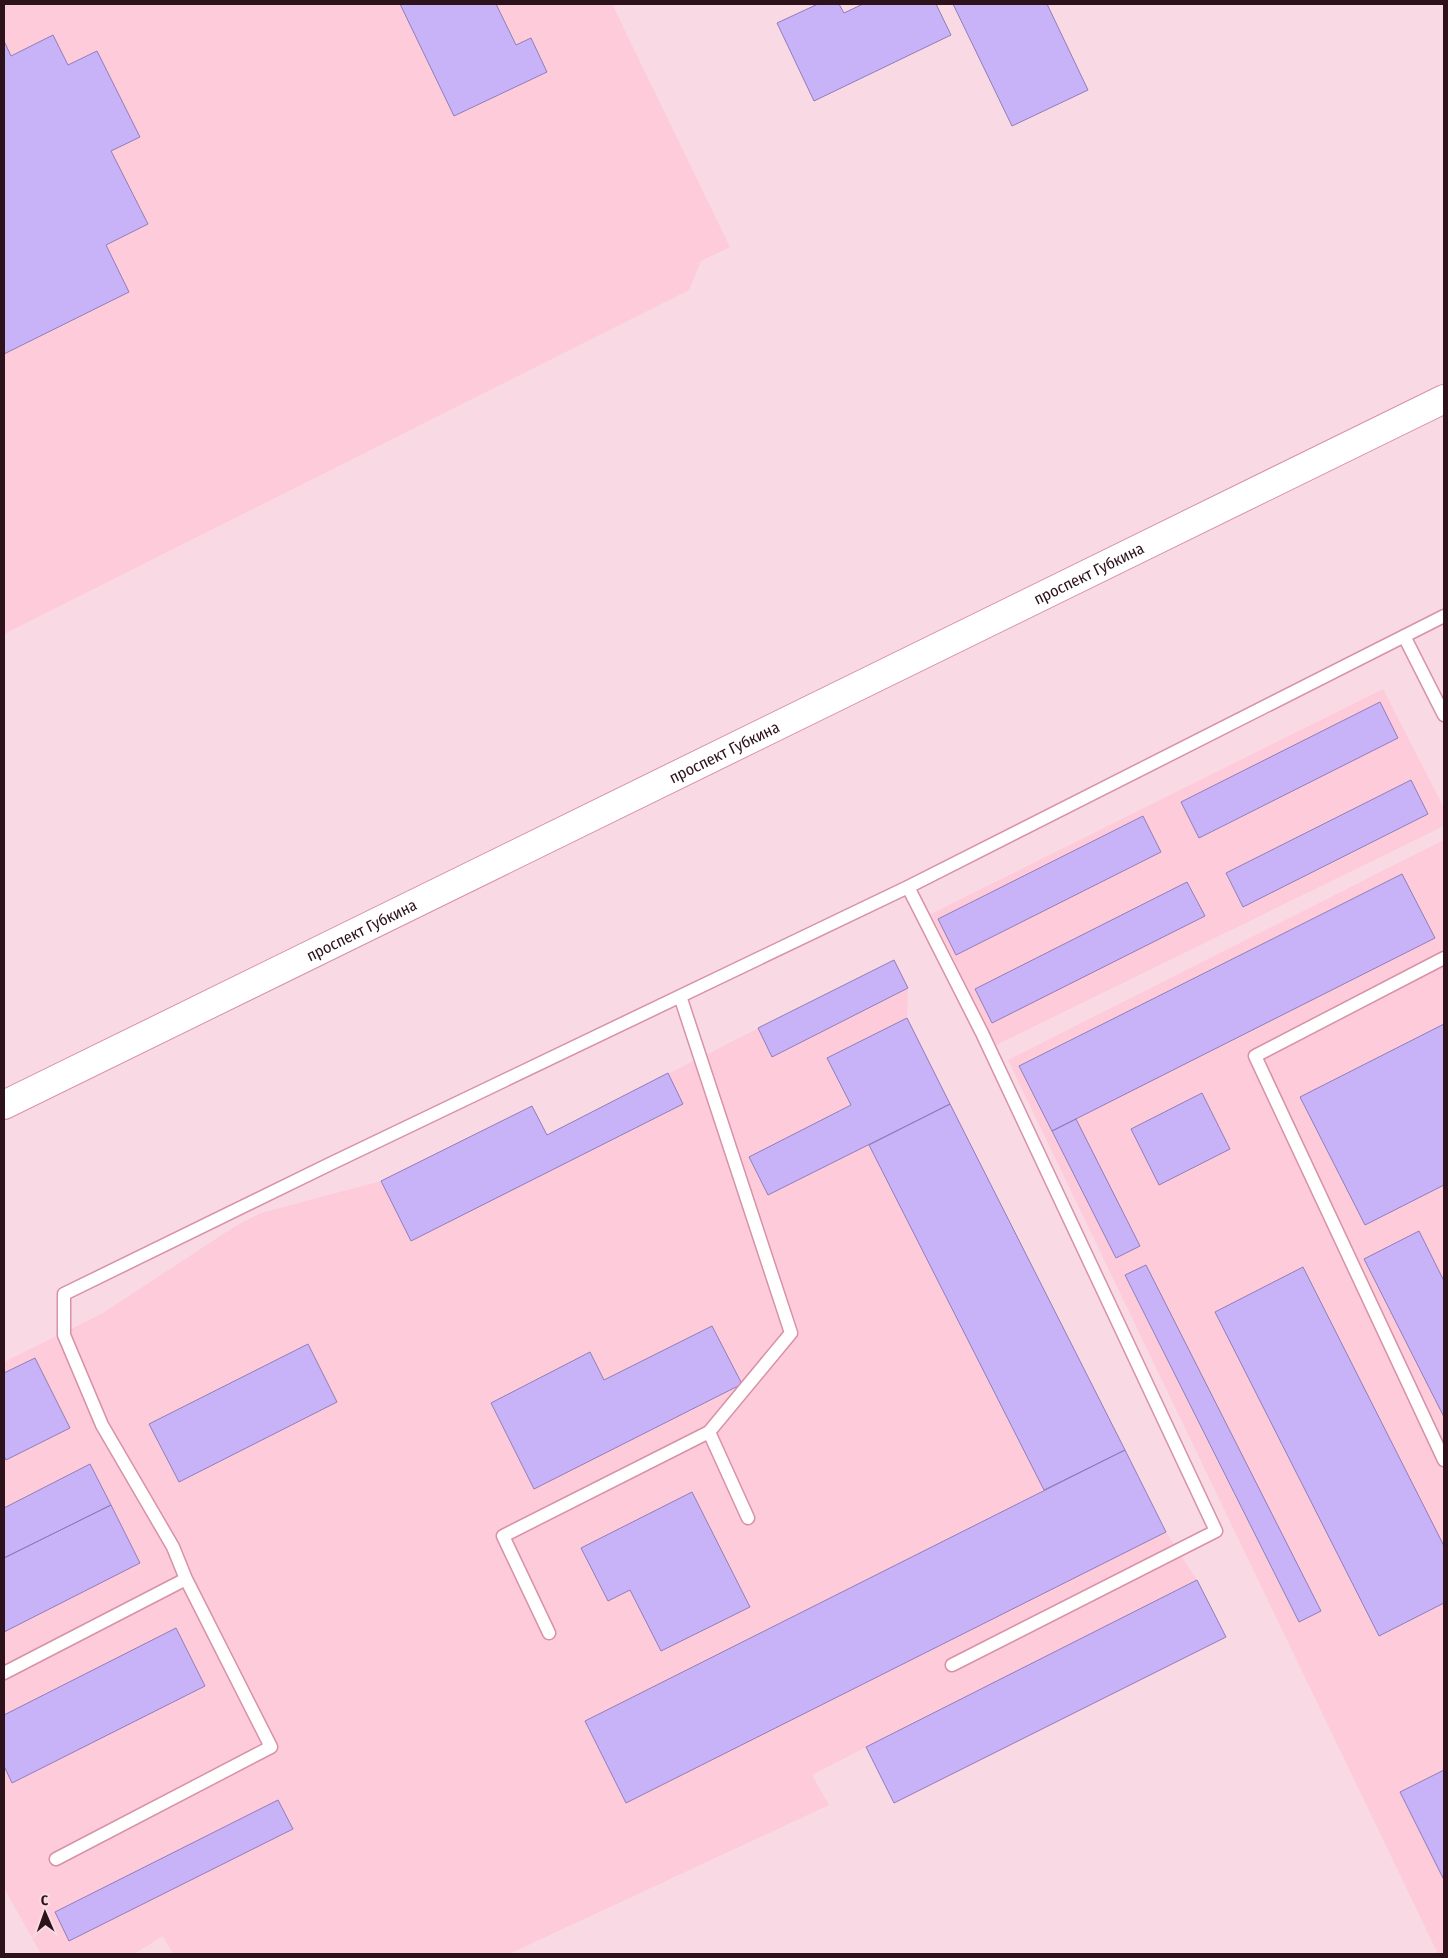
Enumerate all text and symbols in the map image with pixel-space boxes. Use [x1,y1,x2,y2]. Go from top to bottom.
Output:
street label: проспект Губкина [1031,539,1147,609]
street label: проспект Губкина [666,717,783,787]
street label: проспект Губкина [303,895,420,965]
north arrow [20,1888,70,1938]
text: С [41,1892,49,1909]

